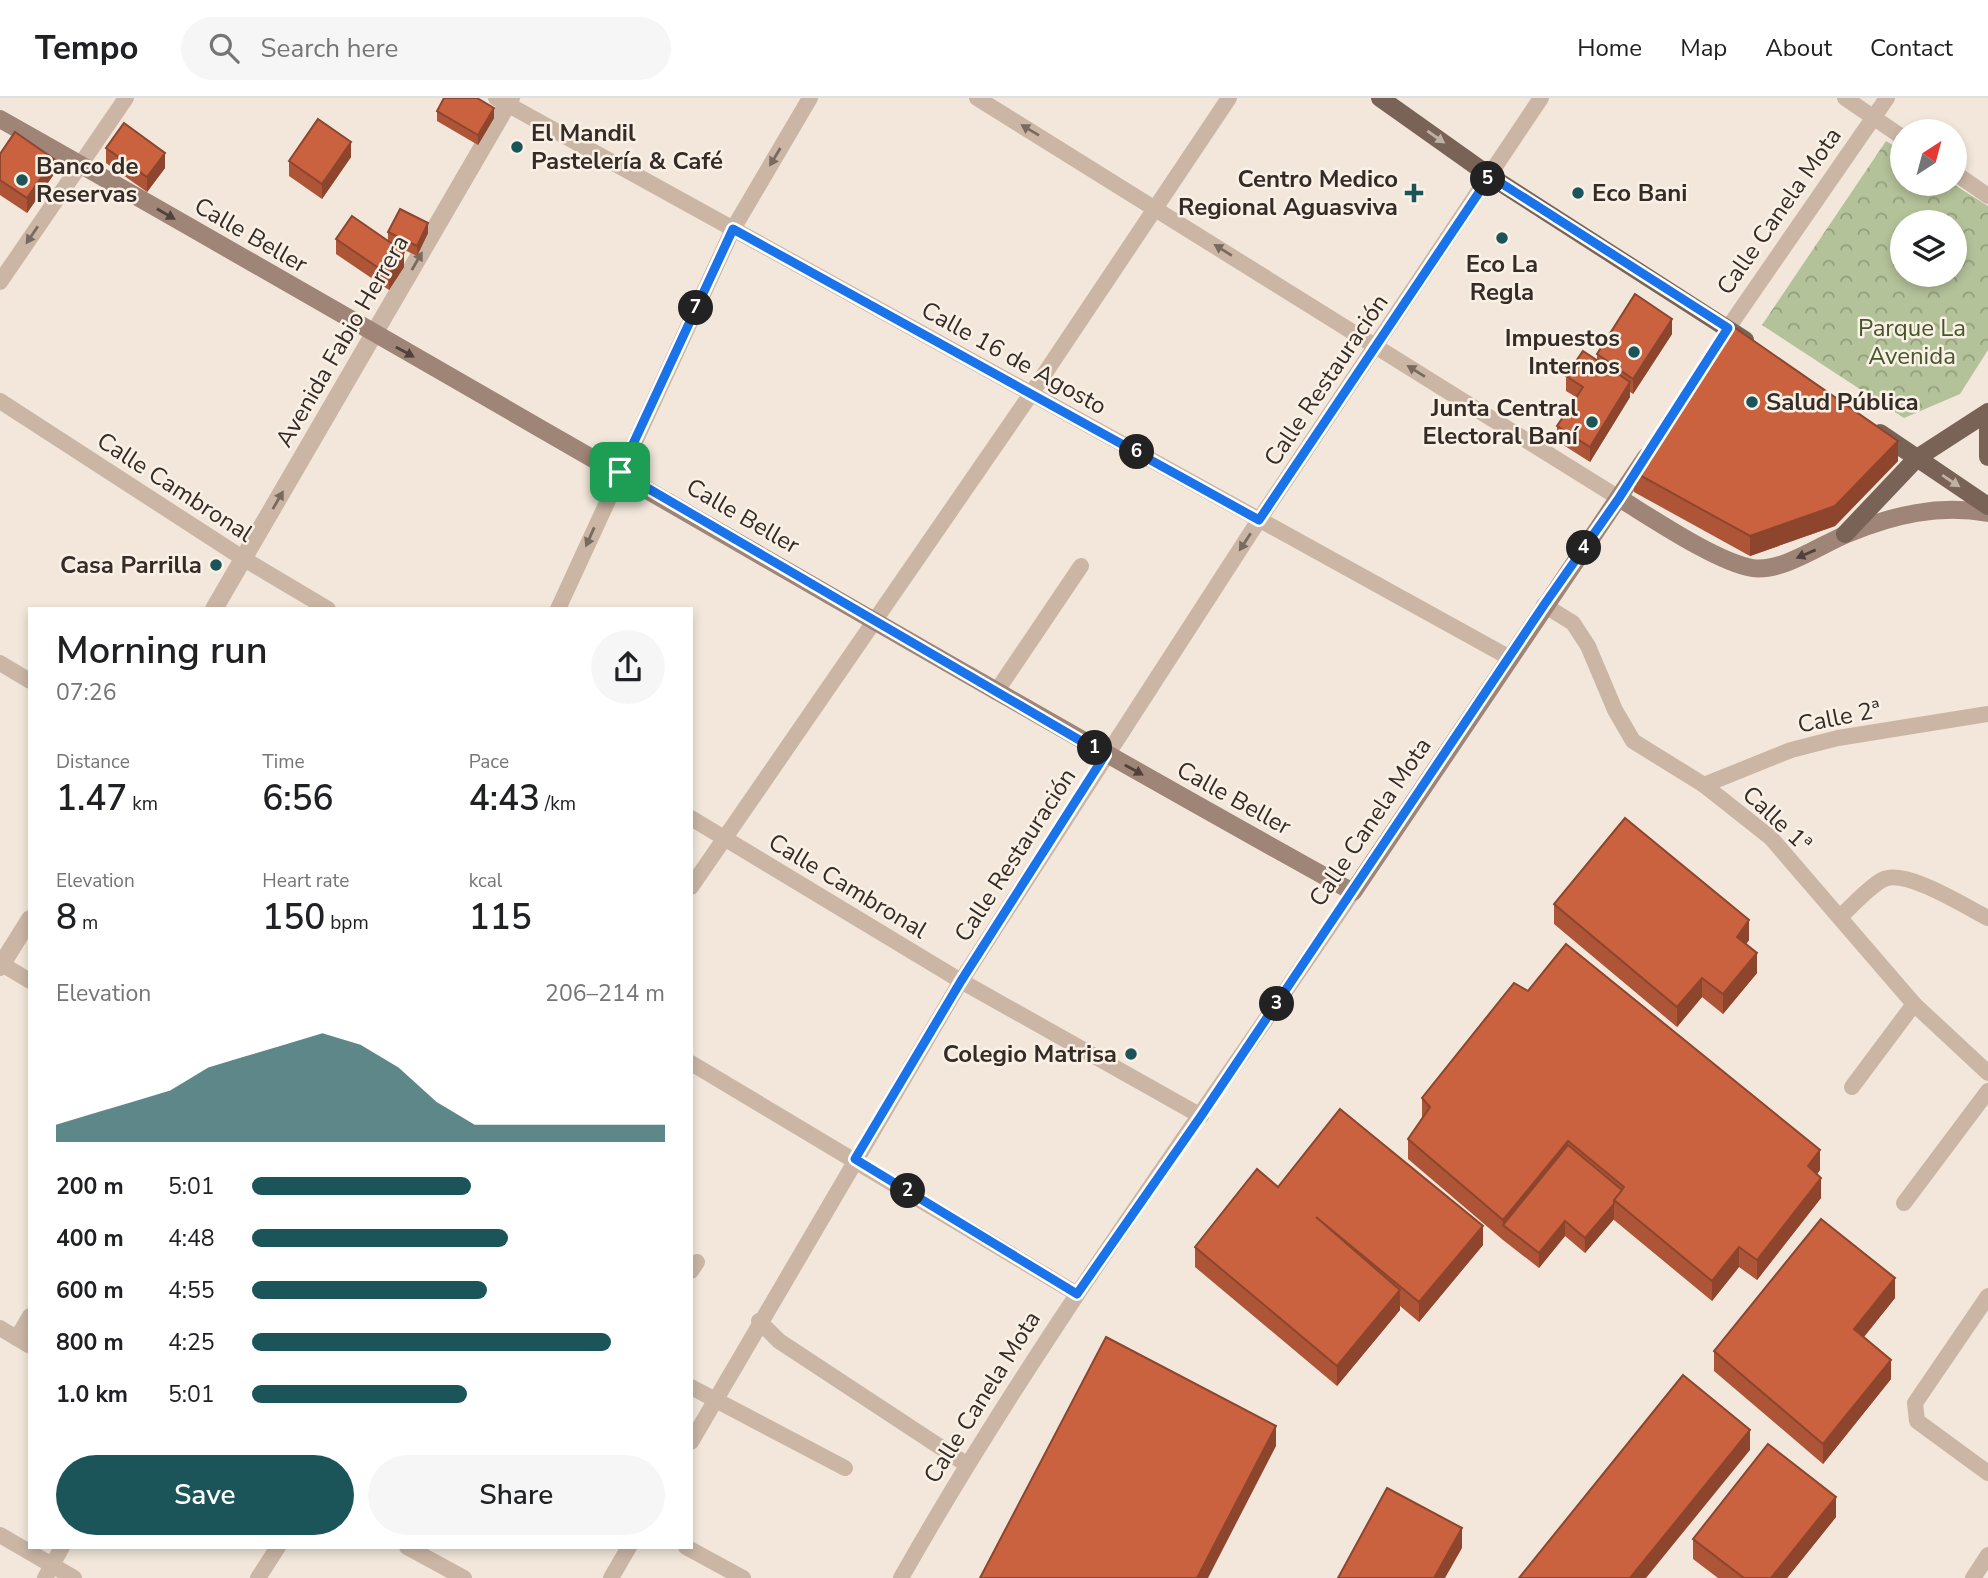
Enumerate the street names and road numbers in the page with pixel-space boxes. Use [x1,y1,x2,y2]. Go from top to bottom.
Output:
street label: Calle Canela Mota [1709,121,1849,301]
street label: Calle Beller [188,190,314,281]
street label: Avenida Fabio Herrera [268,229,416,453]
street label: Calle Restauración [1257,288,1395,472]
street label: Calle 16 de Agosto [916,294,1112,422]
street label: Calle Cambronal [91,425,259,549]
street label: Calle Beller [680,471,806,562]
street label: Calle 2ª [1795,693,1883,741]
street label: Calle Canela Mota [1302,731,1438,913]
street label: Calle Beller [1171,753,1297,843]
street label: Calle Restauración [947,762,1083,948]
street label: Calle 1ª [1735,779,1819,859]
street label: Calle Cambronal [763,826,933,946]
street label: Calle Canela Mota [916,1305,1048,1489]

